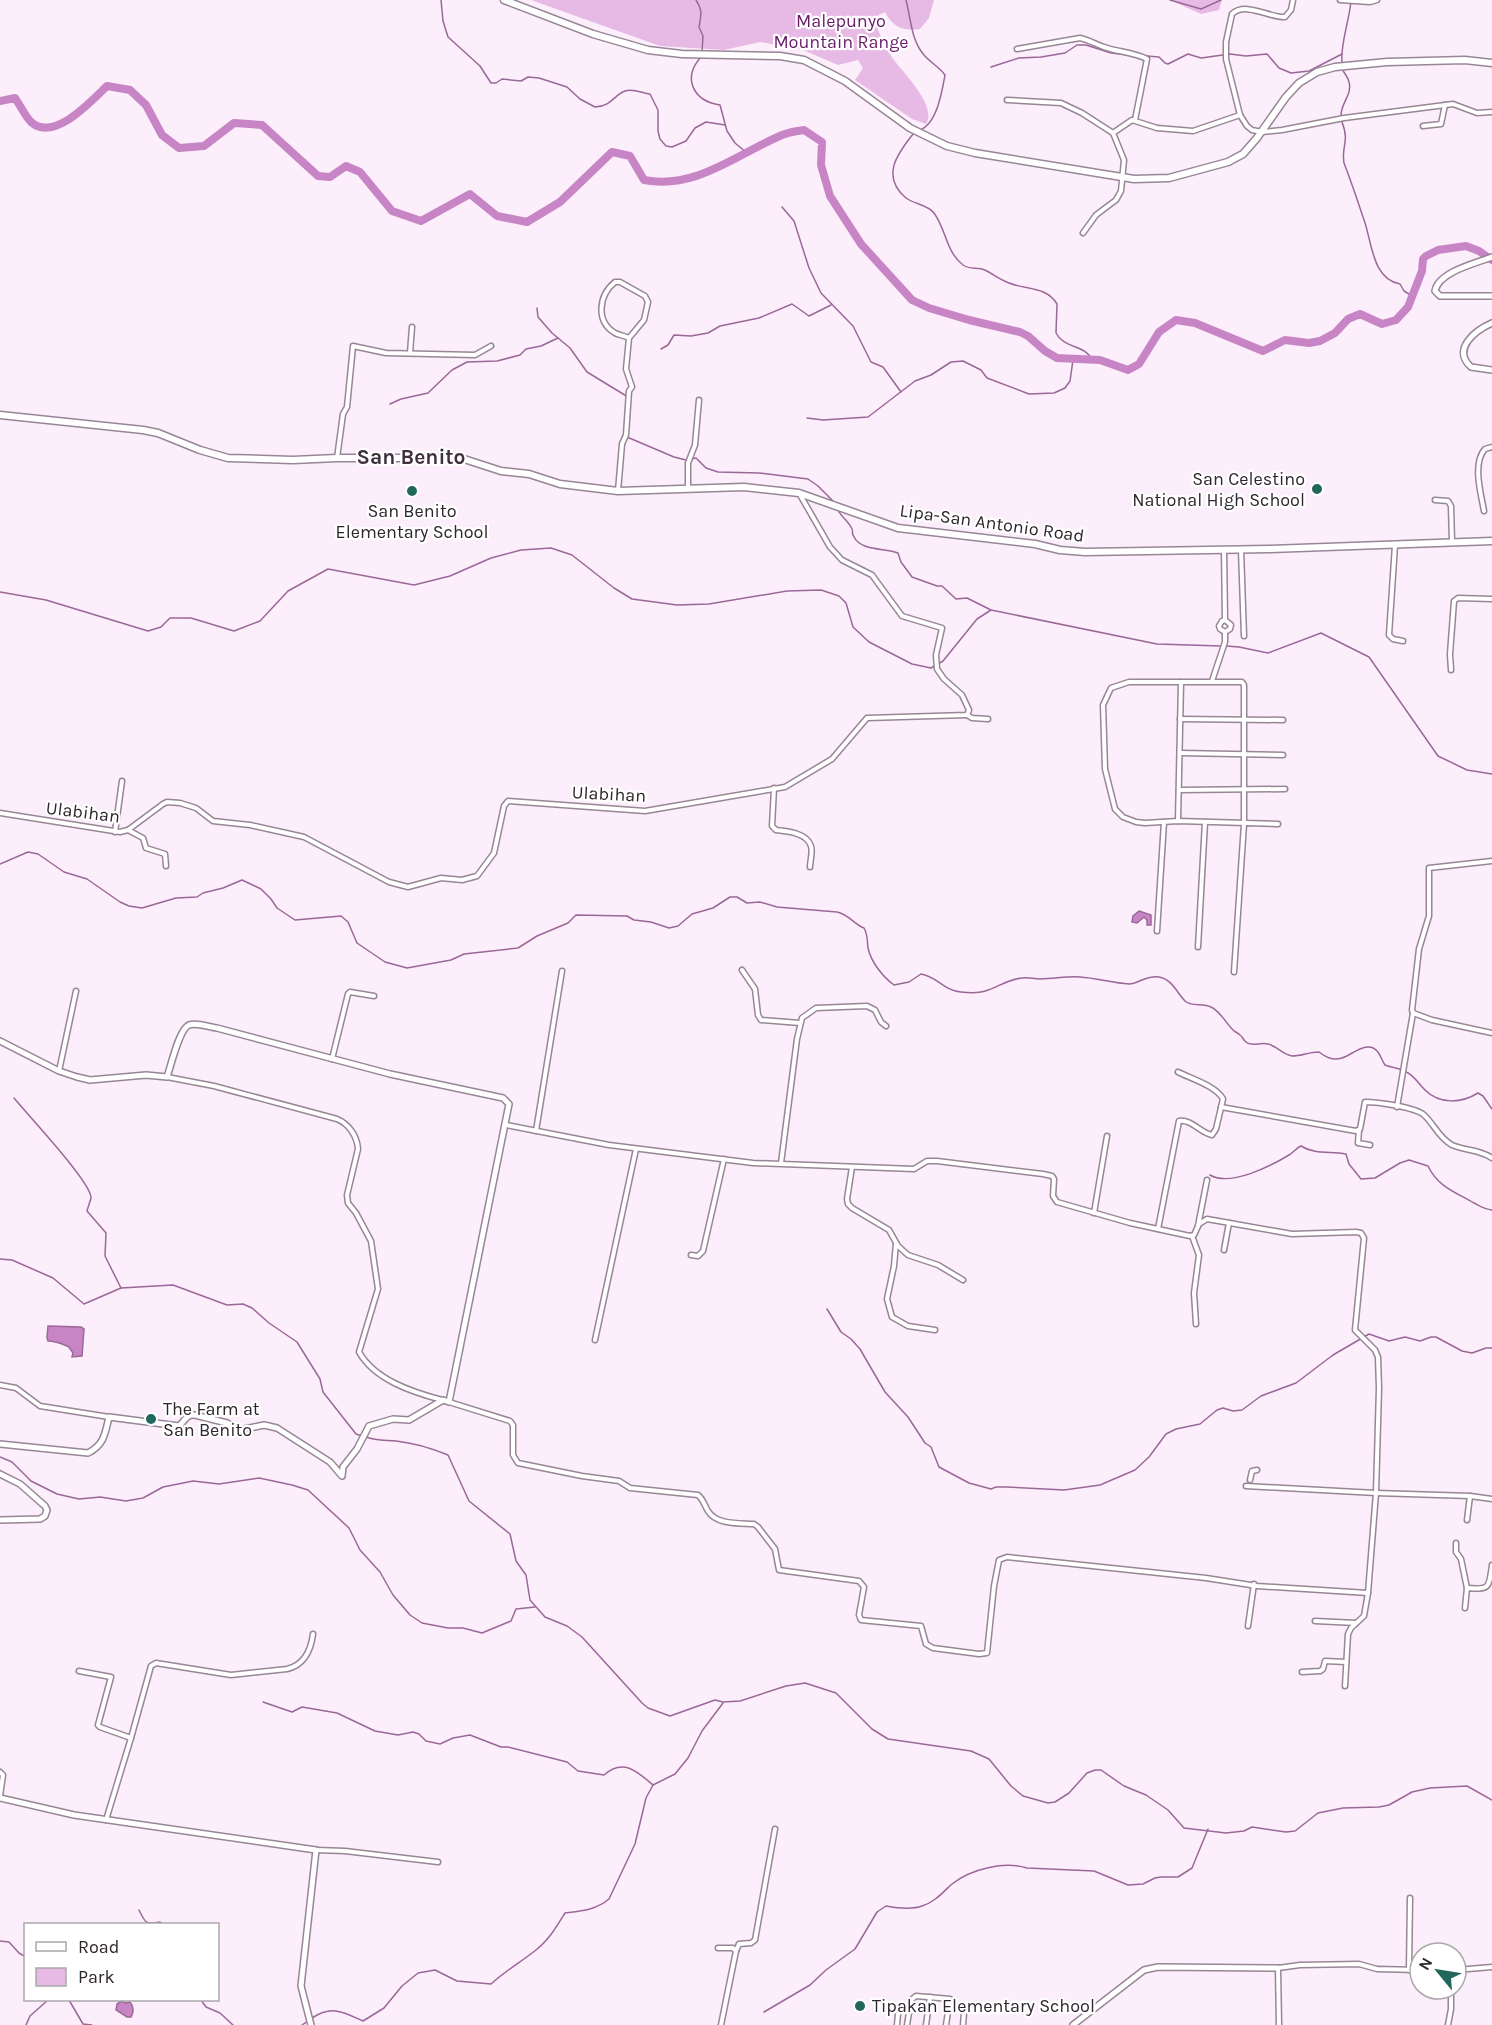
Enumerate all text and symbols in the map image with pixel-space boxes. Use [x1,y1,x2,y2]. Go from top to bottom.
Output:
park label: Malepunyo Mountain Range [773,10,909,53]
district label: San Benito [357,445,465,469]
place label: San Celestino National High School [1132,468,1305,511]
marker: San Celestino National High School [1310,482,1324,496]
marker: San Benito Elementary School [405,484,419,498]
street label: Lipa-San Antonio Road [898,499,1086,547]
place label: San Benito Elementary School [336,500,488,543]
street label: Ulabihan [571,781,647,807]
street label: Ulabihan [45,797,121,827]
place label: The Farm at San Benito [163,1398,260,1441]
marker: The Farm at San Benito [144,1412,158,1426]
legend [24,1923,219,2001]
text: Road [78,1936,119,1958]
north arrow [1408,1941,1468,2001]
text: N [1414,1954,1437,1973]
text: Park [78,1966,115,1988]
place label: Tipakan Elementary School [872,1995,1095,2017]
marker: Tipakan Elementary School [853,1999,867,2013]

